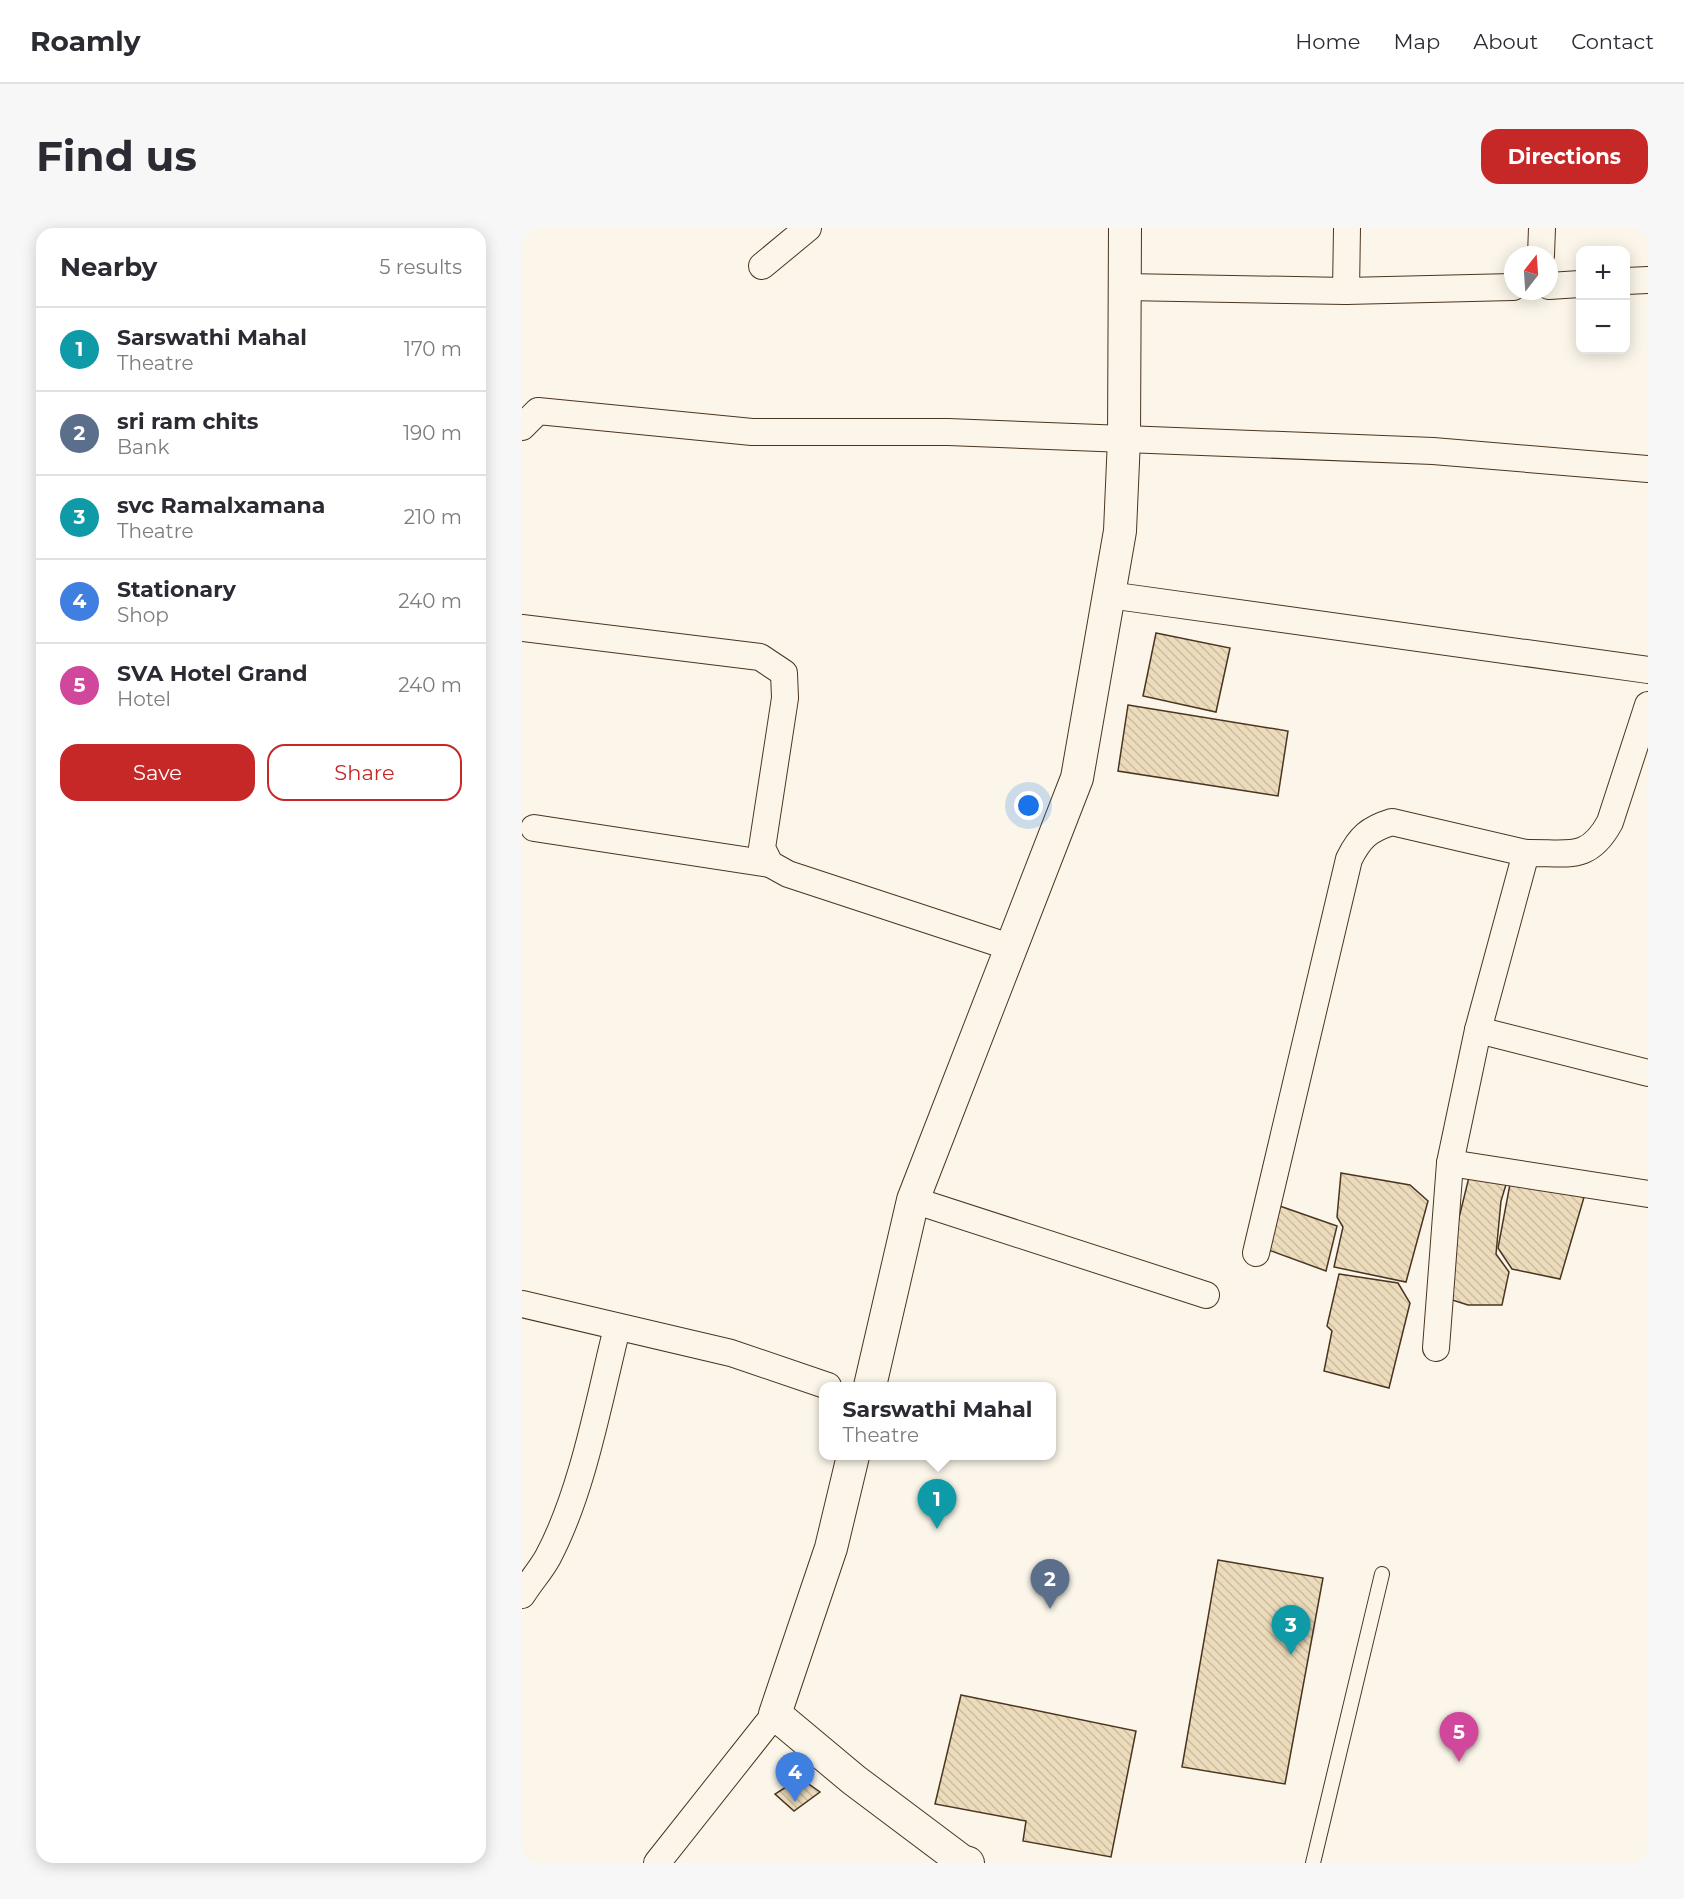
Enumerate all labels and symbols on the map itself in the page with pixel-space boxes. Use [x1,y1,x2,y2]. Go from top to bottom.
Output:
north arrow [1504,246,1558,300]
your location [1014,791,1043,820]
pin: 1 [918,1480,956,1529]
pin: 2 [1030,1560,1070,1609]
pin: 3 [1272,1606,1310,1655]
pin: 5 [1440,1712,1478,1762]
pin: 4 [776,1752,814,1802]

